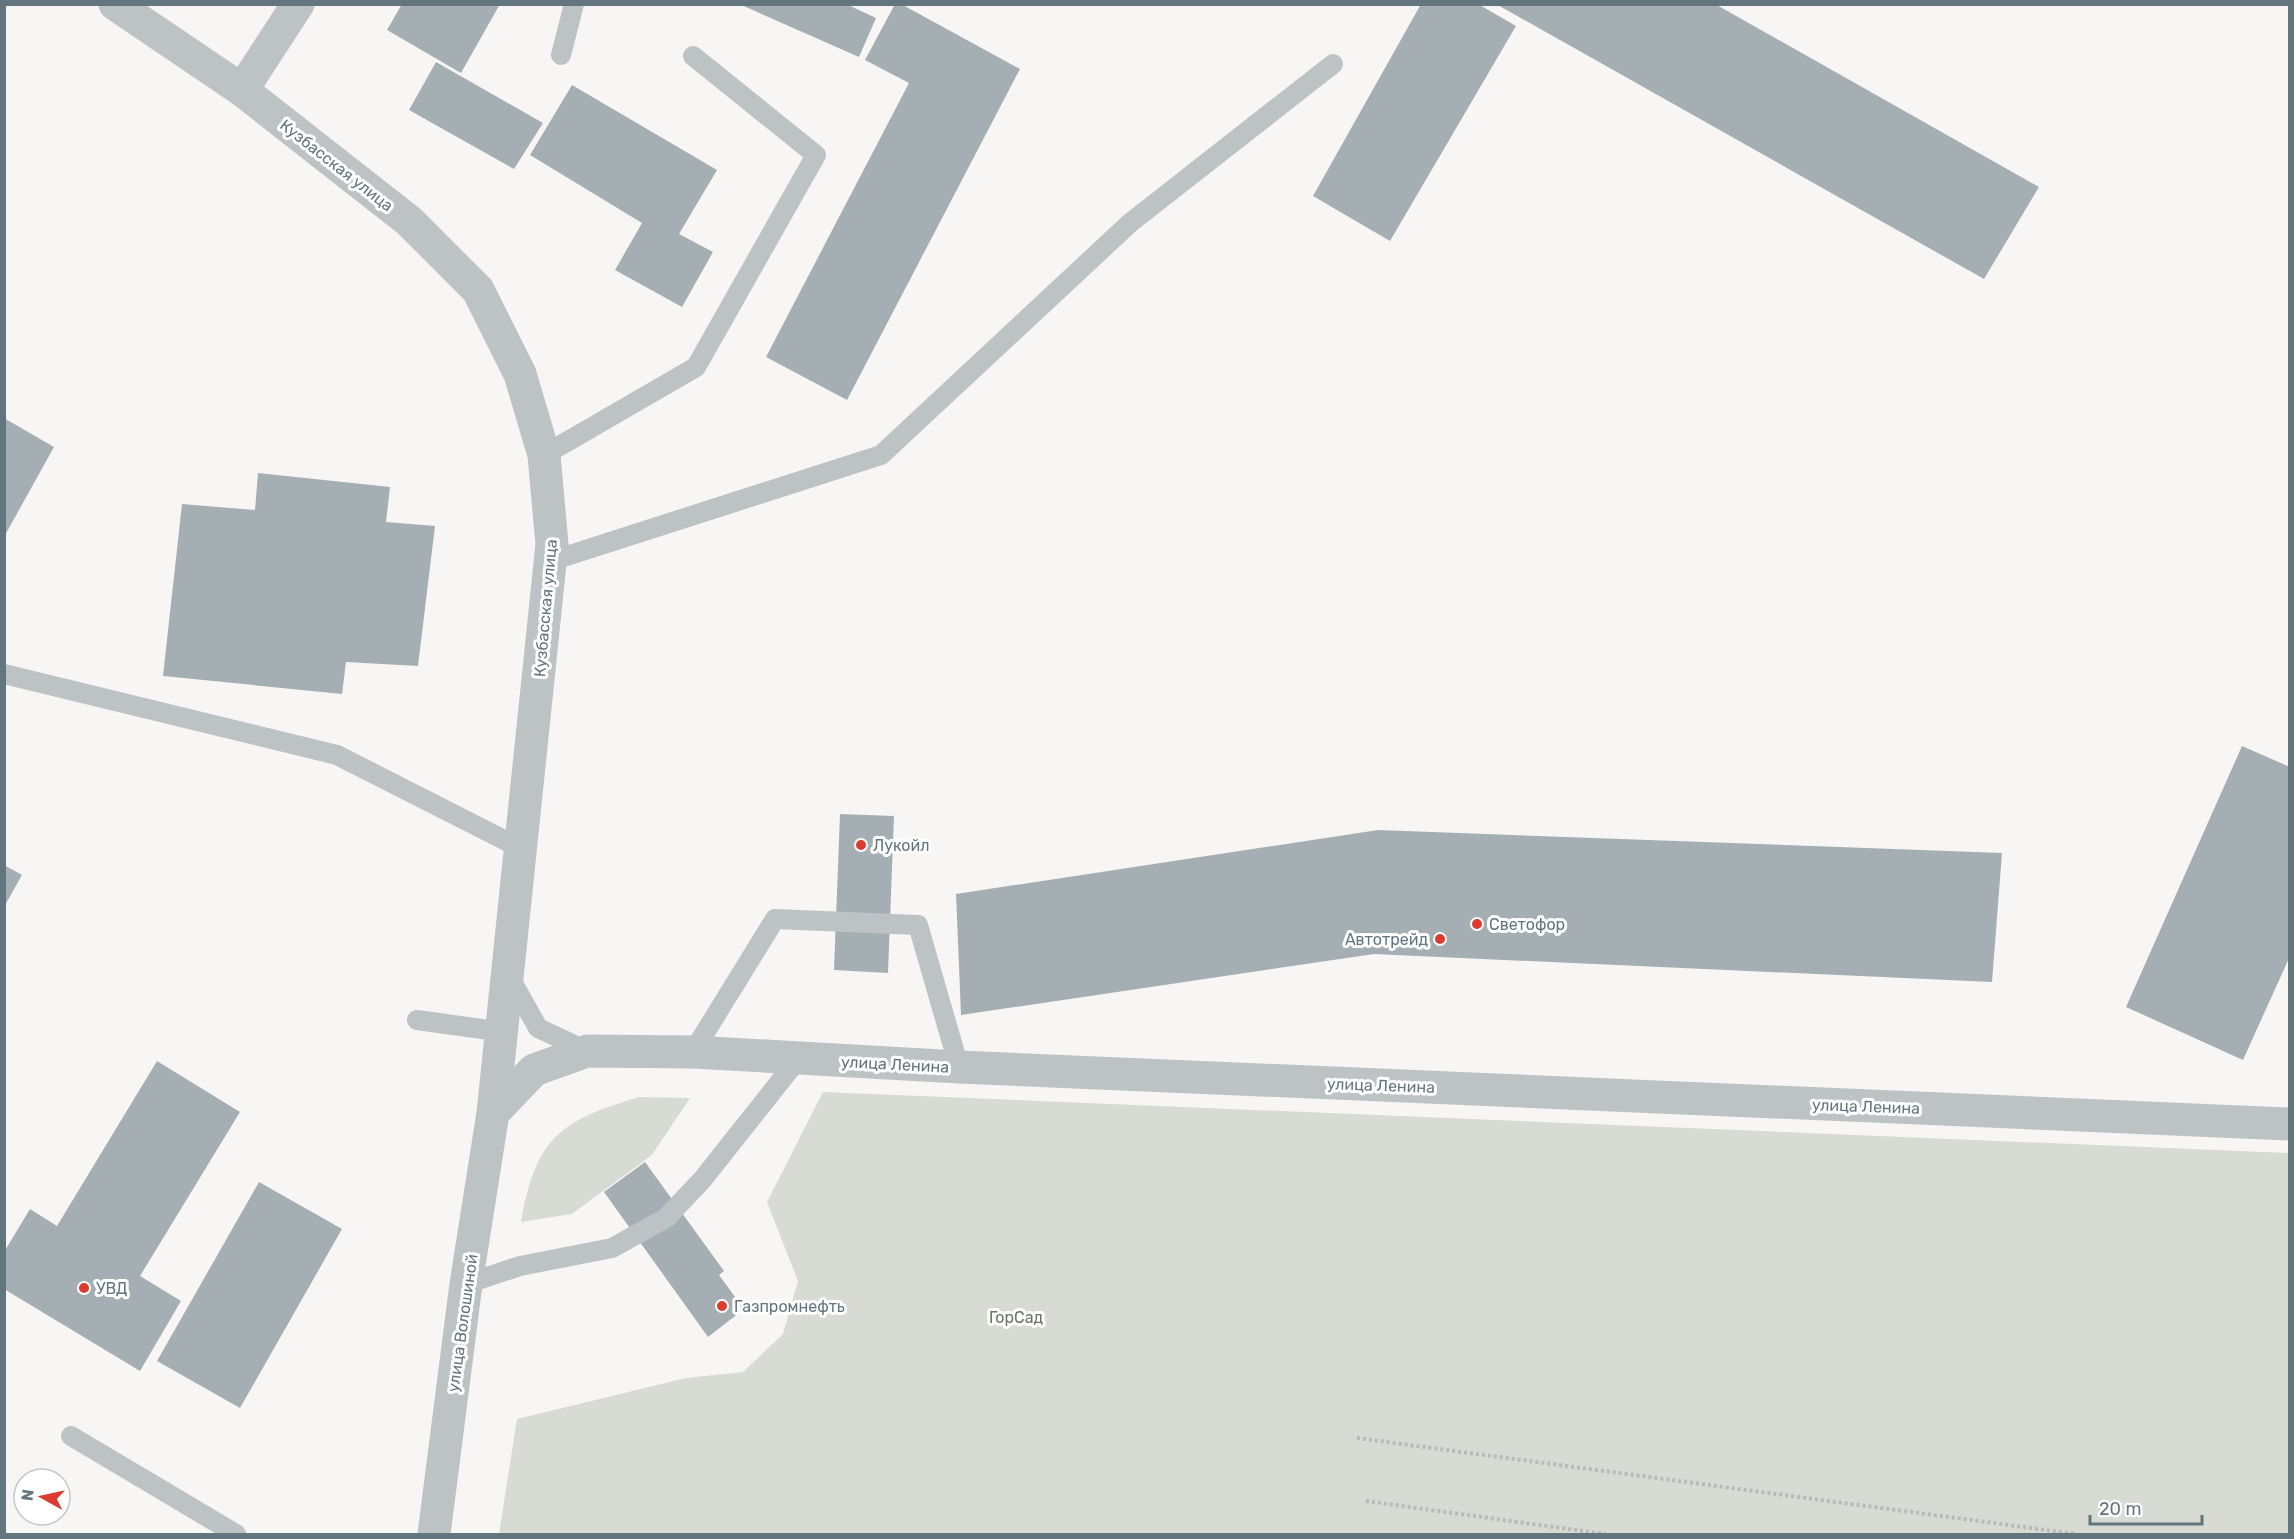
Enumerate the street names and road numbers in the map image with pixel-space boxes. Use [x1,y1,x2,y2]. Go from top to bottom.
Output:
street label: Кузбасская улица [276,115,397,215]
street label: Кузбасская улица [530,538,561,678]
street label: улица Ленина [840,1052,950,1077]
street label: улица Ленина [1327,1074,1435,1097]
street label: улица Ленина [1812,1095,1920,1118]
street label: улица Волошиной [443,1253,482,1393]

